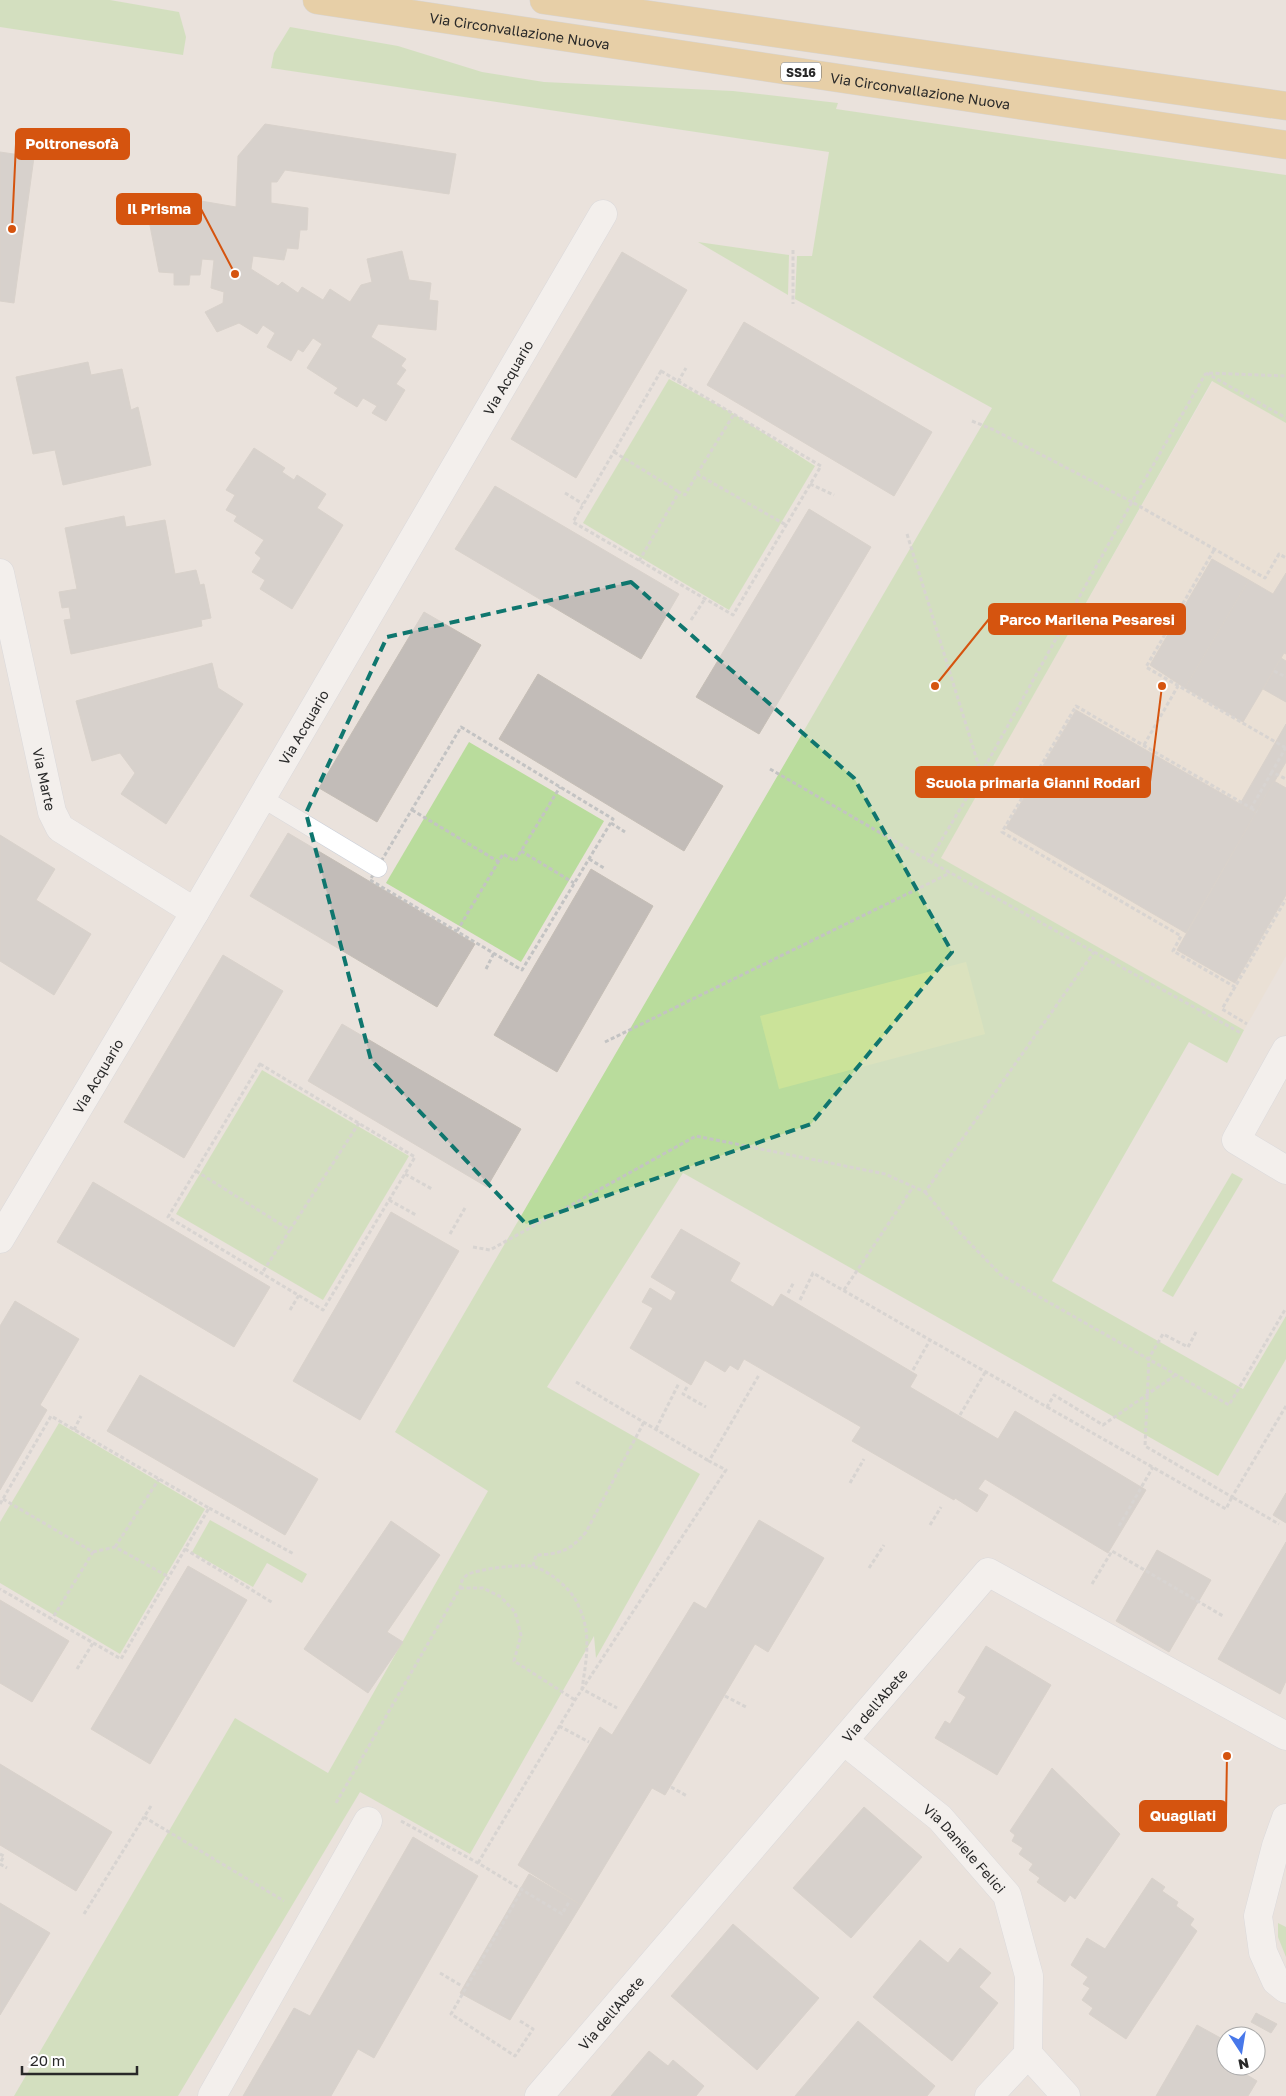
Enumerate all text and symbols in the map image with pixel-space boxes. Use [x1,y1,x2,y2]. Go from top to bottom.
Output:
street label: Via Circonvallazione Nuova [428,8,611,52]
road number: SS16 [781,62,821,82]
street label: Via Circonvallazione Nuova [829,68,1012,112]
callout: Poltronesofà [16,129,129,159]
text: Poltronesofà [25,134,119,152]
callout: Il Prisma [117,194,201,224]
text: Il Prisma [127,199,191,217]
street label: Via Acquario [479,337,536,418]
callout: Parco Marilena Pesaresi [989,604,1185,634]
text: Parco Marilena Pesaresi [999,610,1175,628]
street label: Via Acquario [275,686,332,768]
street label: Via Marte [30,746,60,812]
callout: Scuola primaria Gianni Rodari [916,767,1150,797]
text: Scuola primaria Gianni Rodari [926,773,1140,791]
street label: Via Acquario [68,1035,126,1116]
street label: Via dell'Abete [838,1665,910,1745]
street label: Via Daniele Felici [920,1800,1010,1896]
callout: Quagliati [1140,1801,1226,1831]
text: Quagliati [1150,1806,1216,1824]
street label: Via dell'Abete [574,1972,647,2053]
north arrow [1216,2026,1266,2076]
scale bar [22,2044,138,2076]
text: 20 m [30,2051,65,2069]
text: N [1237,2055,1251,2074]

